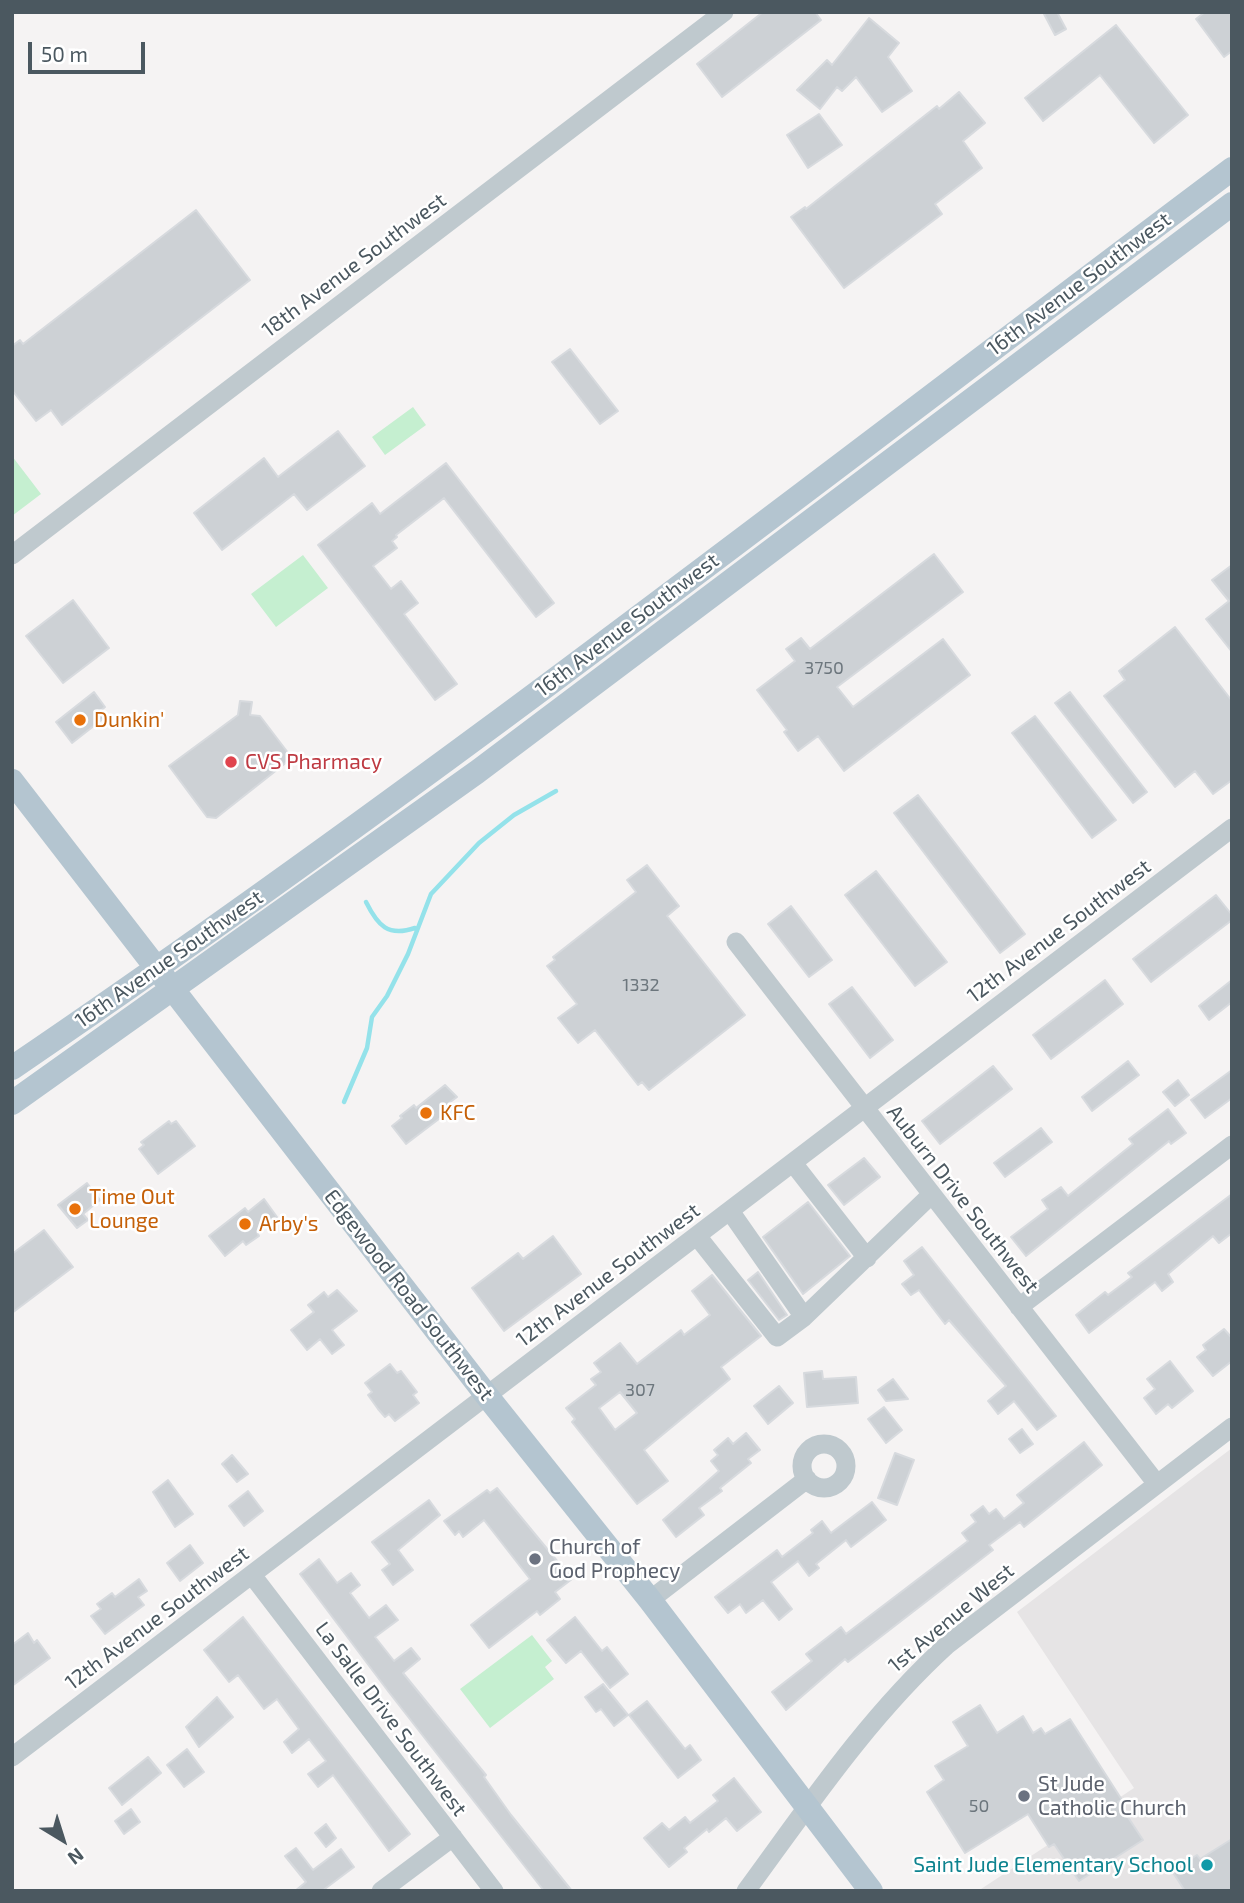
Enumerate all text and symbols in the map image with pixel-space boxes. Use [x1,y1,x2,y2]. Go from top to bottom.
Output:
scale bar [32,28,149,72]
text: 50 m [41,41,88,66]
street label: 18th Avenue Southwest [257,188,451,342]
street label: 16th Avenue Southwest [982,207,1176,361]
street label: 16th Avenue Southwest [530,548,724,702]
house number: 3750 [804,657,844,679]
place label: Dunkin' [94,707,164,733]
marker: Dunkin' [72,712,88,728]
place label: CVS Pharmacy [245,749,382,775]
marker: CVS Pharmacy [223,754,239,770]
street label: 12th Avenue Southwest [962,854,1156,1008]
street label: 16th Avenue Southwest [70,885,268,1033]
house number: 1332 [622,974,660,996]
place label: KFC [440,1100,476,1126]
street label: Auburn Drive Southwest [882,1100,1044,1298]
marker: KFC [418,1105,434,1121]
place label: Time Out Lounge [89,1184,175,1234]
street label: Edgewood Road Southwest [319,1185,499,1405]
street label: 12th Avenue Southwest [511,1198,705,1352]
marker: Time Out Lounge [67,1201,83,1217]
place label: Arby's [259,1211,319,1237]
marker: Arby's [237,1216,253,1232]
house number: 307 [625,1379,655,1401]
place label: Church of God Prophecy [549,1534,680,1584]
street label: 12th Avenue Southwest [60,1541,254,1695]
marker: Church of God Prophecy [527,1551,543,1567]
street label: 1st Avenue West [883,1558,1019,1678]
street label: La Salle Drive Southwest [310,1617,472,1821]
place label: St Jude Catholic Church [1038,1771,1187,1821]
marker: St Jude Catholic Church [1016,1788,1032,1804]
house number: 50 [969,1795,989,1817]
north arrow [28,1805,98,1875]
text: N [64,1844,89,1870]
place label: Saint Jude Elementary School [913,1852,1193,1878]
marker: Saint Jude Elementary School [1199,1857,1215,1873]

